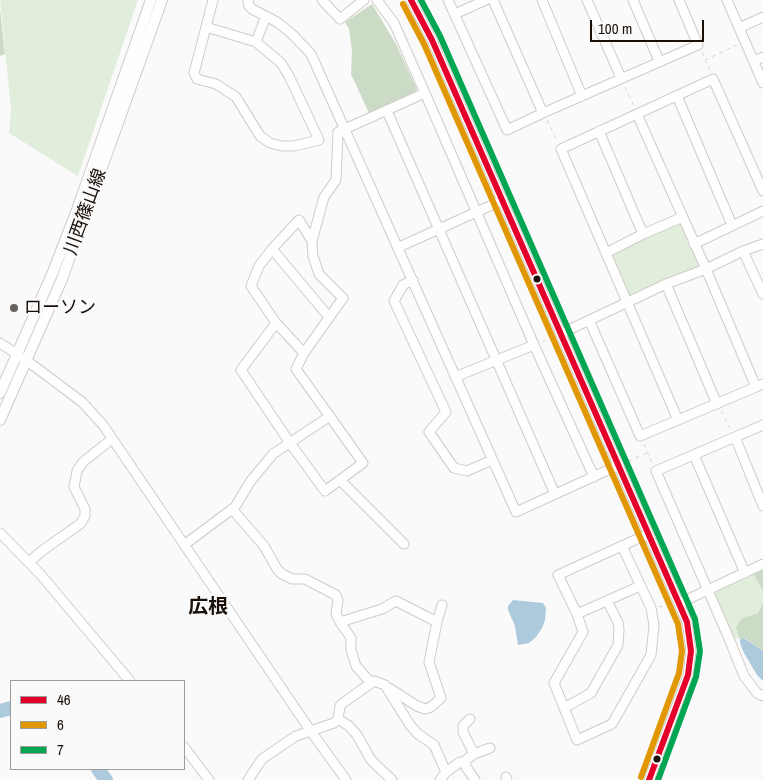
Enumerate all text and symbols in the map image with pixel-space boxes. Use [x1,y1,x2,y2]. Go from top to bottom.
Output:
scale bar [593,10,707,42]
text: 100 m [598,18,632,39]
street label: 川西篠山線 [60,166,112,258]
unlabelled marker [532,274,542,284]
place label: ローソン [24,297,96,319]
marker: ローソン [8,302,20,314]
district label: 広根 [188,596,228,620]
legend [10,680,185,770]
text: 46 [57,689,71,710]
text: 6 [57,714,64,735]
text: 7 [57,739,64,760]
unlabelled marker [652,754,662,764]

